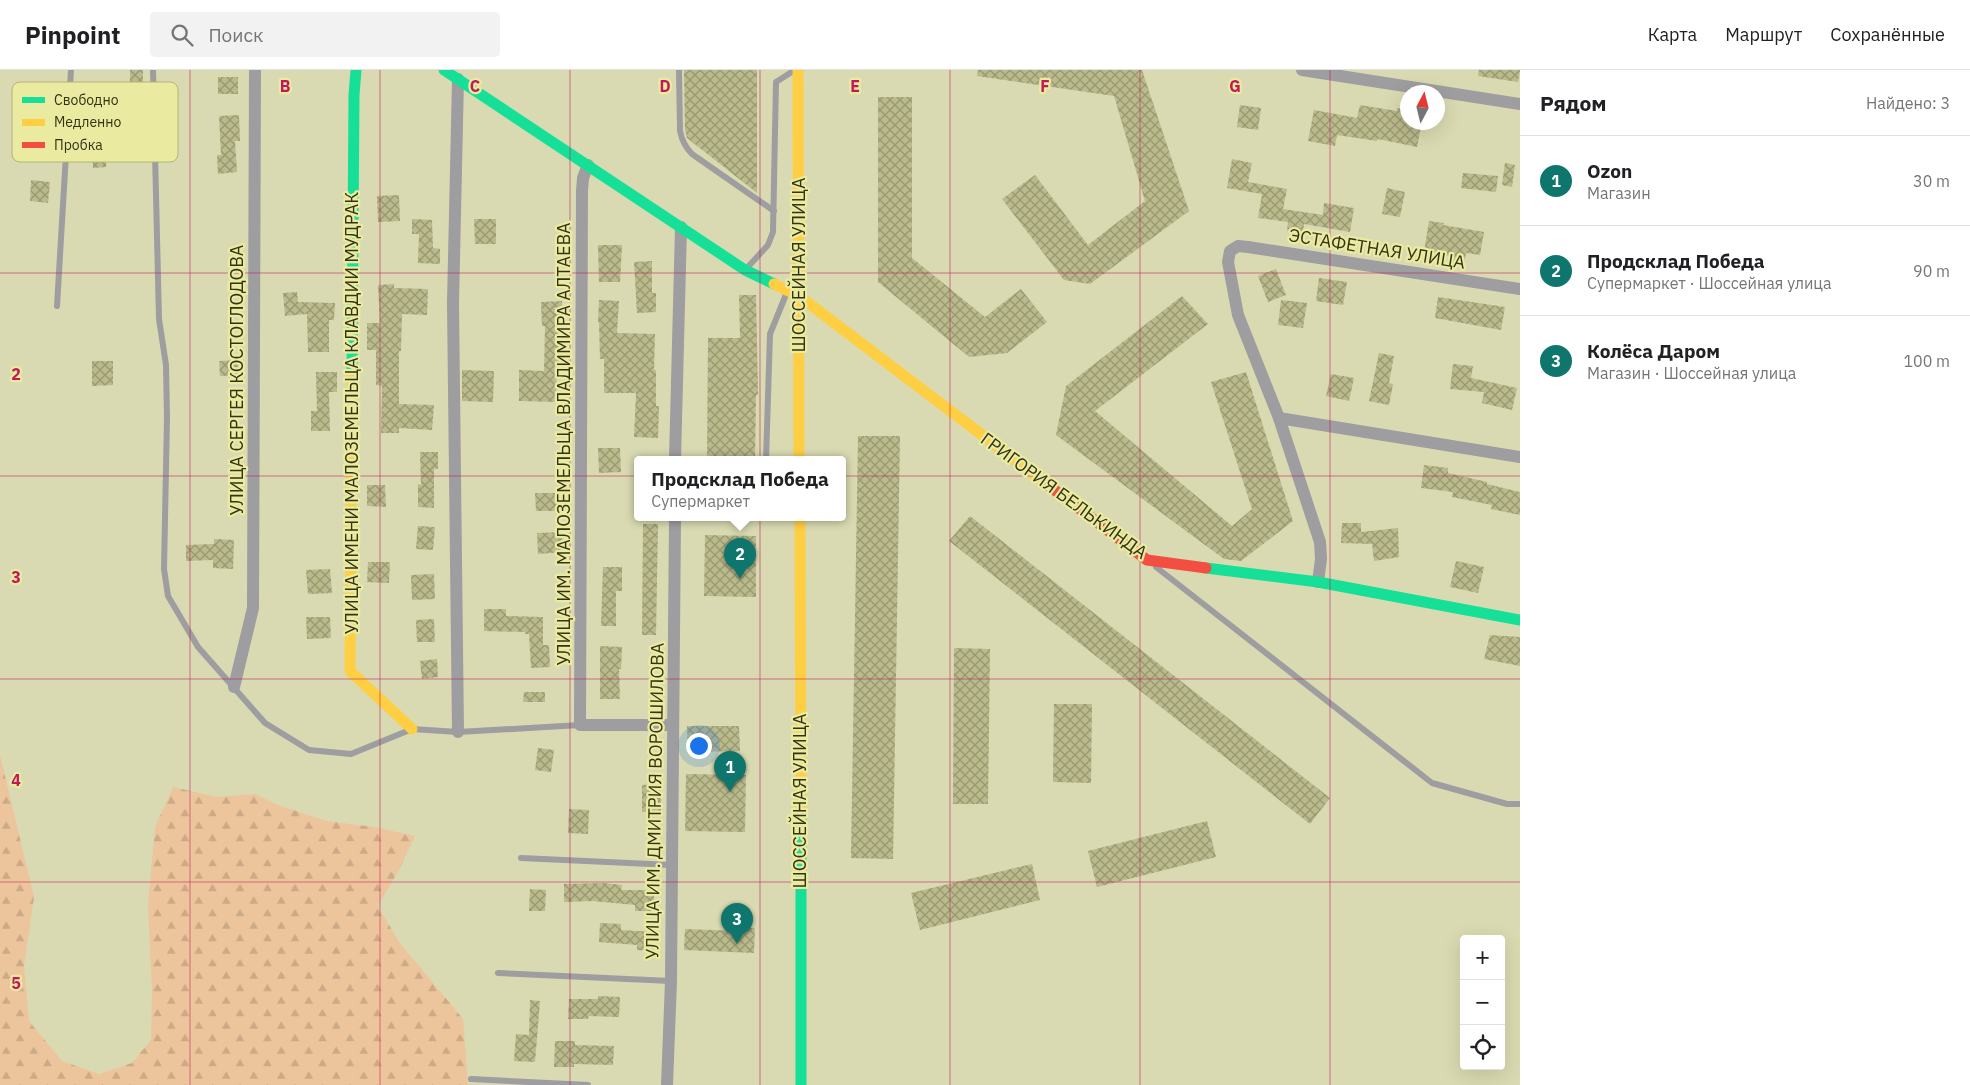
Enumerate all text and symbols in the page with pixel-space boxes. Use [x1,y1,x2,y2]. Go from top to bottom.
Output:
search box [150,12,500,57]
text: Pinpoint [25,19,120,51]
icon: search [168,21,196,49]
text: Поиск [208,23,263,47]
text: Карта [1648,23,1697,46]
text: Маршрут [1725,23,1802,46]
text: Сохранённые [1830,23,1945,46]
text: B [280,76,291,96]
text: C [470,76,480,96]
text: D [659,76,671,96]
text: E [850,76,860,96]
text: F [1040,76,1050,96]
text: G [1229,76,1241,96]
legend [12,82,178,162]
north arrow [1400,85,1445,130]
text: Рядом [1540,89,1607,117]
text: Свободно [54,91,119,109]
text: Найдено: 3 [1866,93,1950,113]
text: Медленно [54,113,122,131]
text: Пробка [54,136,103,154]
text: Ozon [1587,159,1632,183]
text: 1 [1551,171,1561,191]
text: 30 m [1913,171,1950,191]
street label: ШОССЕЙНАЯ УЛИЦА [787,177,810,352]
text: Магазин [1587,183,1651,203]
street label: УЛИЦА ИМЕНИ МАЛОЗЕМЕЛЬЦА КЛАВДИИ МУДРАК [340,192,363,634]
street label: УЛИЦА ИМ. МАЛОЗЕМЕЛЬЦА ВЛАДИМИРА АЛТАЕВА [552,222,575,666]
street label: ЭСТАФЕТНАЯ УЛИЦА [1287,223,1467,274]
street label: УЛИЦА СЕРГЕЯ КОСТОГЛОДОВА [225,244,248,515]
text: Продсклад Победа [1587,249,1765,273]
text: 2 [1551,261,1561,281]
text: 90 m [1913,261,1950,281]
text: Супермаркет · Шоссейная улица [1587,273,1832,293]
text: Колёса Даром [1587,339,1720,363]
text: 3 [1551,351,1561,371]
text: 100 m [1903,351,1950,371]
text: Магазин · Шоссейная улица [1587,363,1796,383]
text: 2 [11,364,21,384]
street label: ГРИГОРИЯ БЕЛЬКИНДА [976,427,1153,564]
popup [634,456,846,521]
text: Продсклад Победа [651,467,829,491]
text: Супермаркет [651,491,750,511]
pin: 2 [724,538,756,579]
text: 3 [11,567,21,587]
street label: УЛИЦА ИМ. ДМИТРИЯ ВОРОШИЛОВА [640,642,669,959]
street label: ШОССЕЙНАЯ УЛИЦА [788,713,811,888]
your location [686,733,712,759]
pin: 1 [714,751,746,792]
text: 4 [11,770,21,790]
pin: 3 [721,903,753,944]
map controls [1460,935,1505,1070]
button: + [1460,935,1505,980]
text: 5 [11,973,21,993]
button: − [1460,980,1505,1025]
button: locate [1460,1025,1505,1070]

